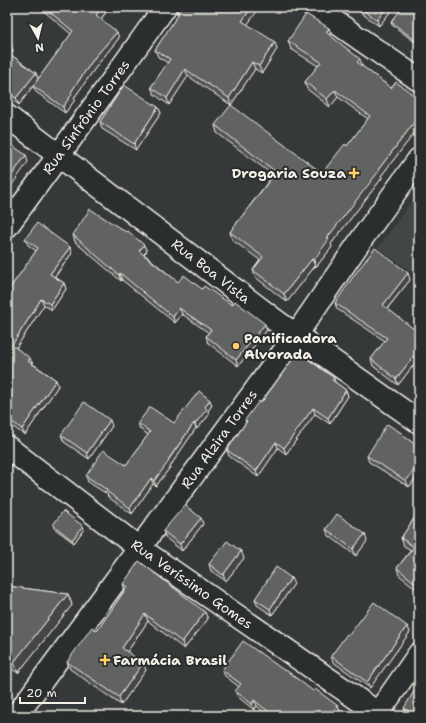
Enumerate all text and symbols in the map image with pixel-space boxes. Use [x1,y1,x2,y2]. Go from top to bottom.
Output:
north arrow [18,18,58,58]
text: N [34,39,45,55]
street label: Rua Sinfrônio Torres [38,56,134,178]
place label: Drogaria Souza [231,164,346,182]
marker: Drogaria Souza [349,168,359,178]
street label: Rua Boa Vista [168,235,254,308]
place label: Panificadora Alvorada [244,329,337,363]
marker: Panificadora Alvorada [231,341,241,351]
street label: Rua Alzira Torres [177,386,261,492]
street label: Rua Veríssimo Gomes [128,535,256,633]
place label: Farmácia Brasil [113,651,227,669]
marker: Farmácia Brasil [100,655,110,665]
scale bar [20,679,85,705]
text: 20 m [26,685,57,701]

